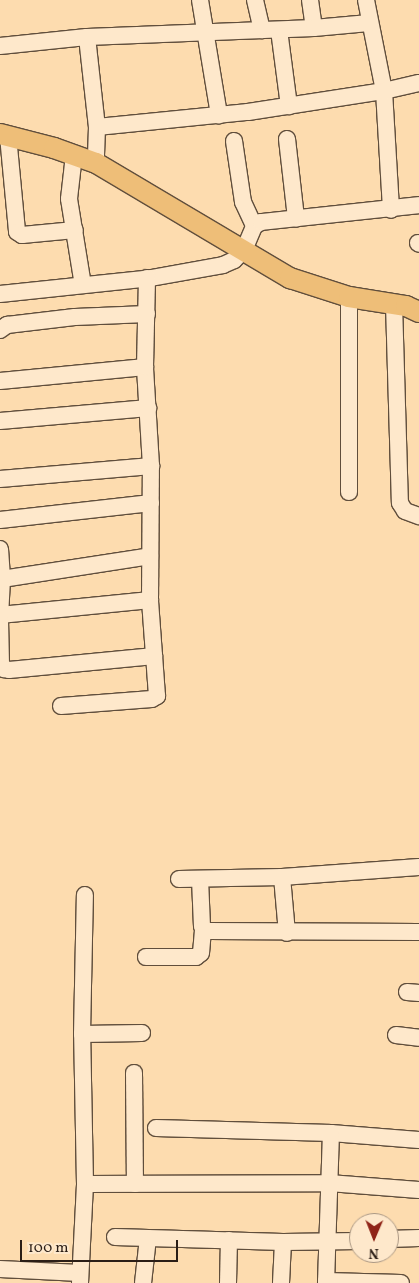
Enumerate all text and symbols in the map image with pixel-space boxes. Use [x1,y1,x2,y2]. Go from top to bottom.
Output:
north arrow [349,1213,399,1263]
scale bar [22,1230,180,1262]
text: 100 m [28,1238,68,1259]
text: N [369,1243,379,1262]

